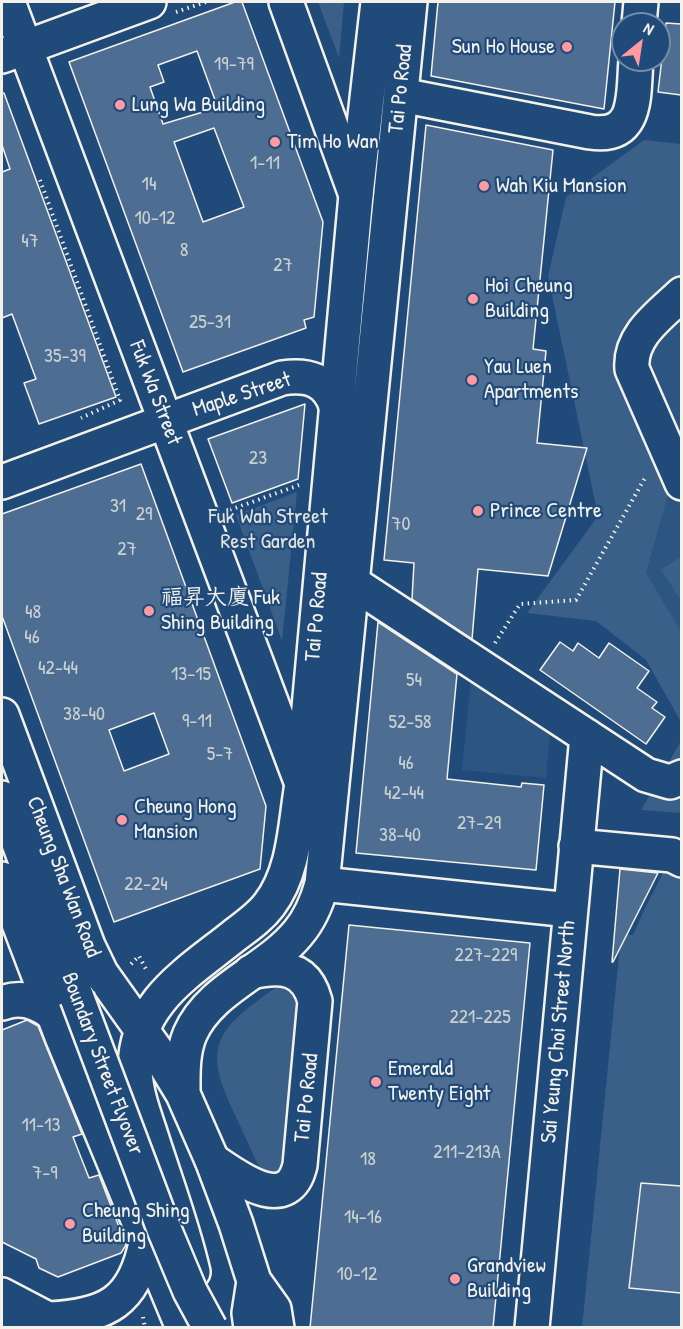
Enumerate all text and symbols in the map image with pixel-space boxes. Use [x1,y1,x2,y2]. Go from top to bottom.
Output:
north arrow [611,12,671,72]
text: N [640,16,658,40]
place label: Sun Ho House [452,34,555,60]
marker: Sun Ho House [560,40,574,54]
street label: Tai Po Road [383,43,419,135]
house number: 19-79 [214,53,254,77]
place label: Lung Wa Building [132,92,265,118]
marker: Lung Wa Building [113,98,127,112]
place label: Tim Ho Wan [287,129,379,155]
marker: Tim Ho Wan [268,135,282,149]
house number: 1-11 [250,152,280,176]
house number: 14 [142,173,156,197]
place label: Wah Kiu Mansion [496,173,627,199]
marker: Wah Kiu Mansion [477,179,491,193]
house number: 10-12 [135,207,175,231]
house number: 47 [21,230,39,254]
house number: 8 [180,239,188,263]
house number: 27 [273,254,293,278]
place label: Hoi Cheung Building [485,273,573,324]
marker: Hoi Cheung Building [466,292,480,306]
house number: 25-31 [189,311,231,335]
street label: Fuk Wa Street [123,337,187,449]
house number: 35-39 [44,345,86,369]
place label: Yau Luen Apartments [484,354,579,406]
street label: Maple Street [189,367,295,423]
marker: Yau Luen Apartments [465,373,479,387]
house number: 23 [249,447,267,471]
house number: 31 [110,495,126,519]
place label: Prince Centre [490,498,602,524]
house number: 29 [136,503,152,527]
park label: Fuk Wah Street Rest Garden [209,504,327,556]
marker: Prince Centre [471,504,485,518]
house number: 70 [392,513,410,537]
house number: 27 [117,538,137,562]
street label: Tai Po Road [300,571,334,663]
place label: 福昇大廈 Fuk Shing Building [161,585,280,636]
house number: 48 [25,601,41,625]
marker: 福昇大廈 Fuk Shing Building [142,604,156,618]
house number: 46 [24,626,40,650]
house number: 42-44 [38,657,78,681]
house number: 13-15 [171,663,211,687]
house number: 54 [406,669,422,693]
house number: 38-40 [63,703,105,727]
house number: 9-11 [182,710,212,734]
house number: 52-58 [388,711,432,735]
house number: 5-7 [207,743,233,767]
house number: 46 [398,752,414,776]
house number: 42-44 [384,782,424,806]
street label: Cheung Sha Wan Road [20,793,106,961]
place label: Cheung Hong Mansion [134,794,237,846]
house number: 27-29 [457,812,501,836]
marker: Cheung Hong Mansion [115,813,129,827]
house number: 38-40 [379,824,421,848]
house number: 22-24 [124,873,168,897]
street label: Sai Yeung Choi Street North [536,920,582,1144]
house number: 227-229 [455,944,517,968]
street label: Boundary Street Flyover [55,969,149,1159]
house number: 221-225 [449,1006,511,1030]
street label: Tai Po Road [289,1052,325,1144]
place label: Emerald Twenty Eight [388,1056,490,1108]
marker: Emerald Twenty Eight [369,1075,383,1089]
house number: 11-13 [22,1114,60,1138]
house number: 211-213A [433,1141,501,1165]
house number: 18 [360,1148,376,1172]
house number: 7-9 [32,1162,58,1186]
place label: Cheung Shing Building [82,1198,190,1250]
house number: 14-16 [344,1206,382,1230]
marker: Cheung Shing Building [63,1217,77,1231]
place label: Grandview Building [467,1253,546,1304]
house number: 10-12 [337,1263,377,1287]
marker: Grandview Building [448,1272,462,1286]

